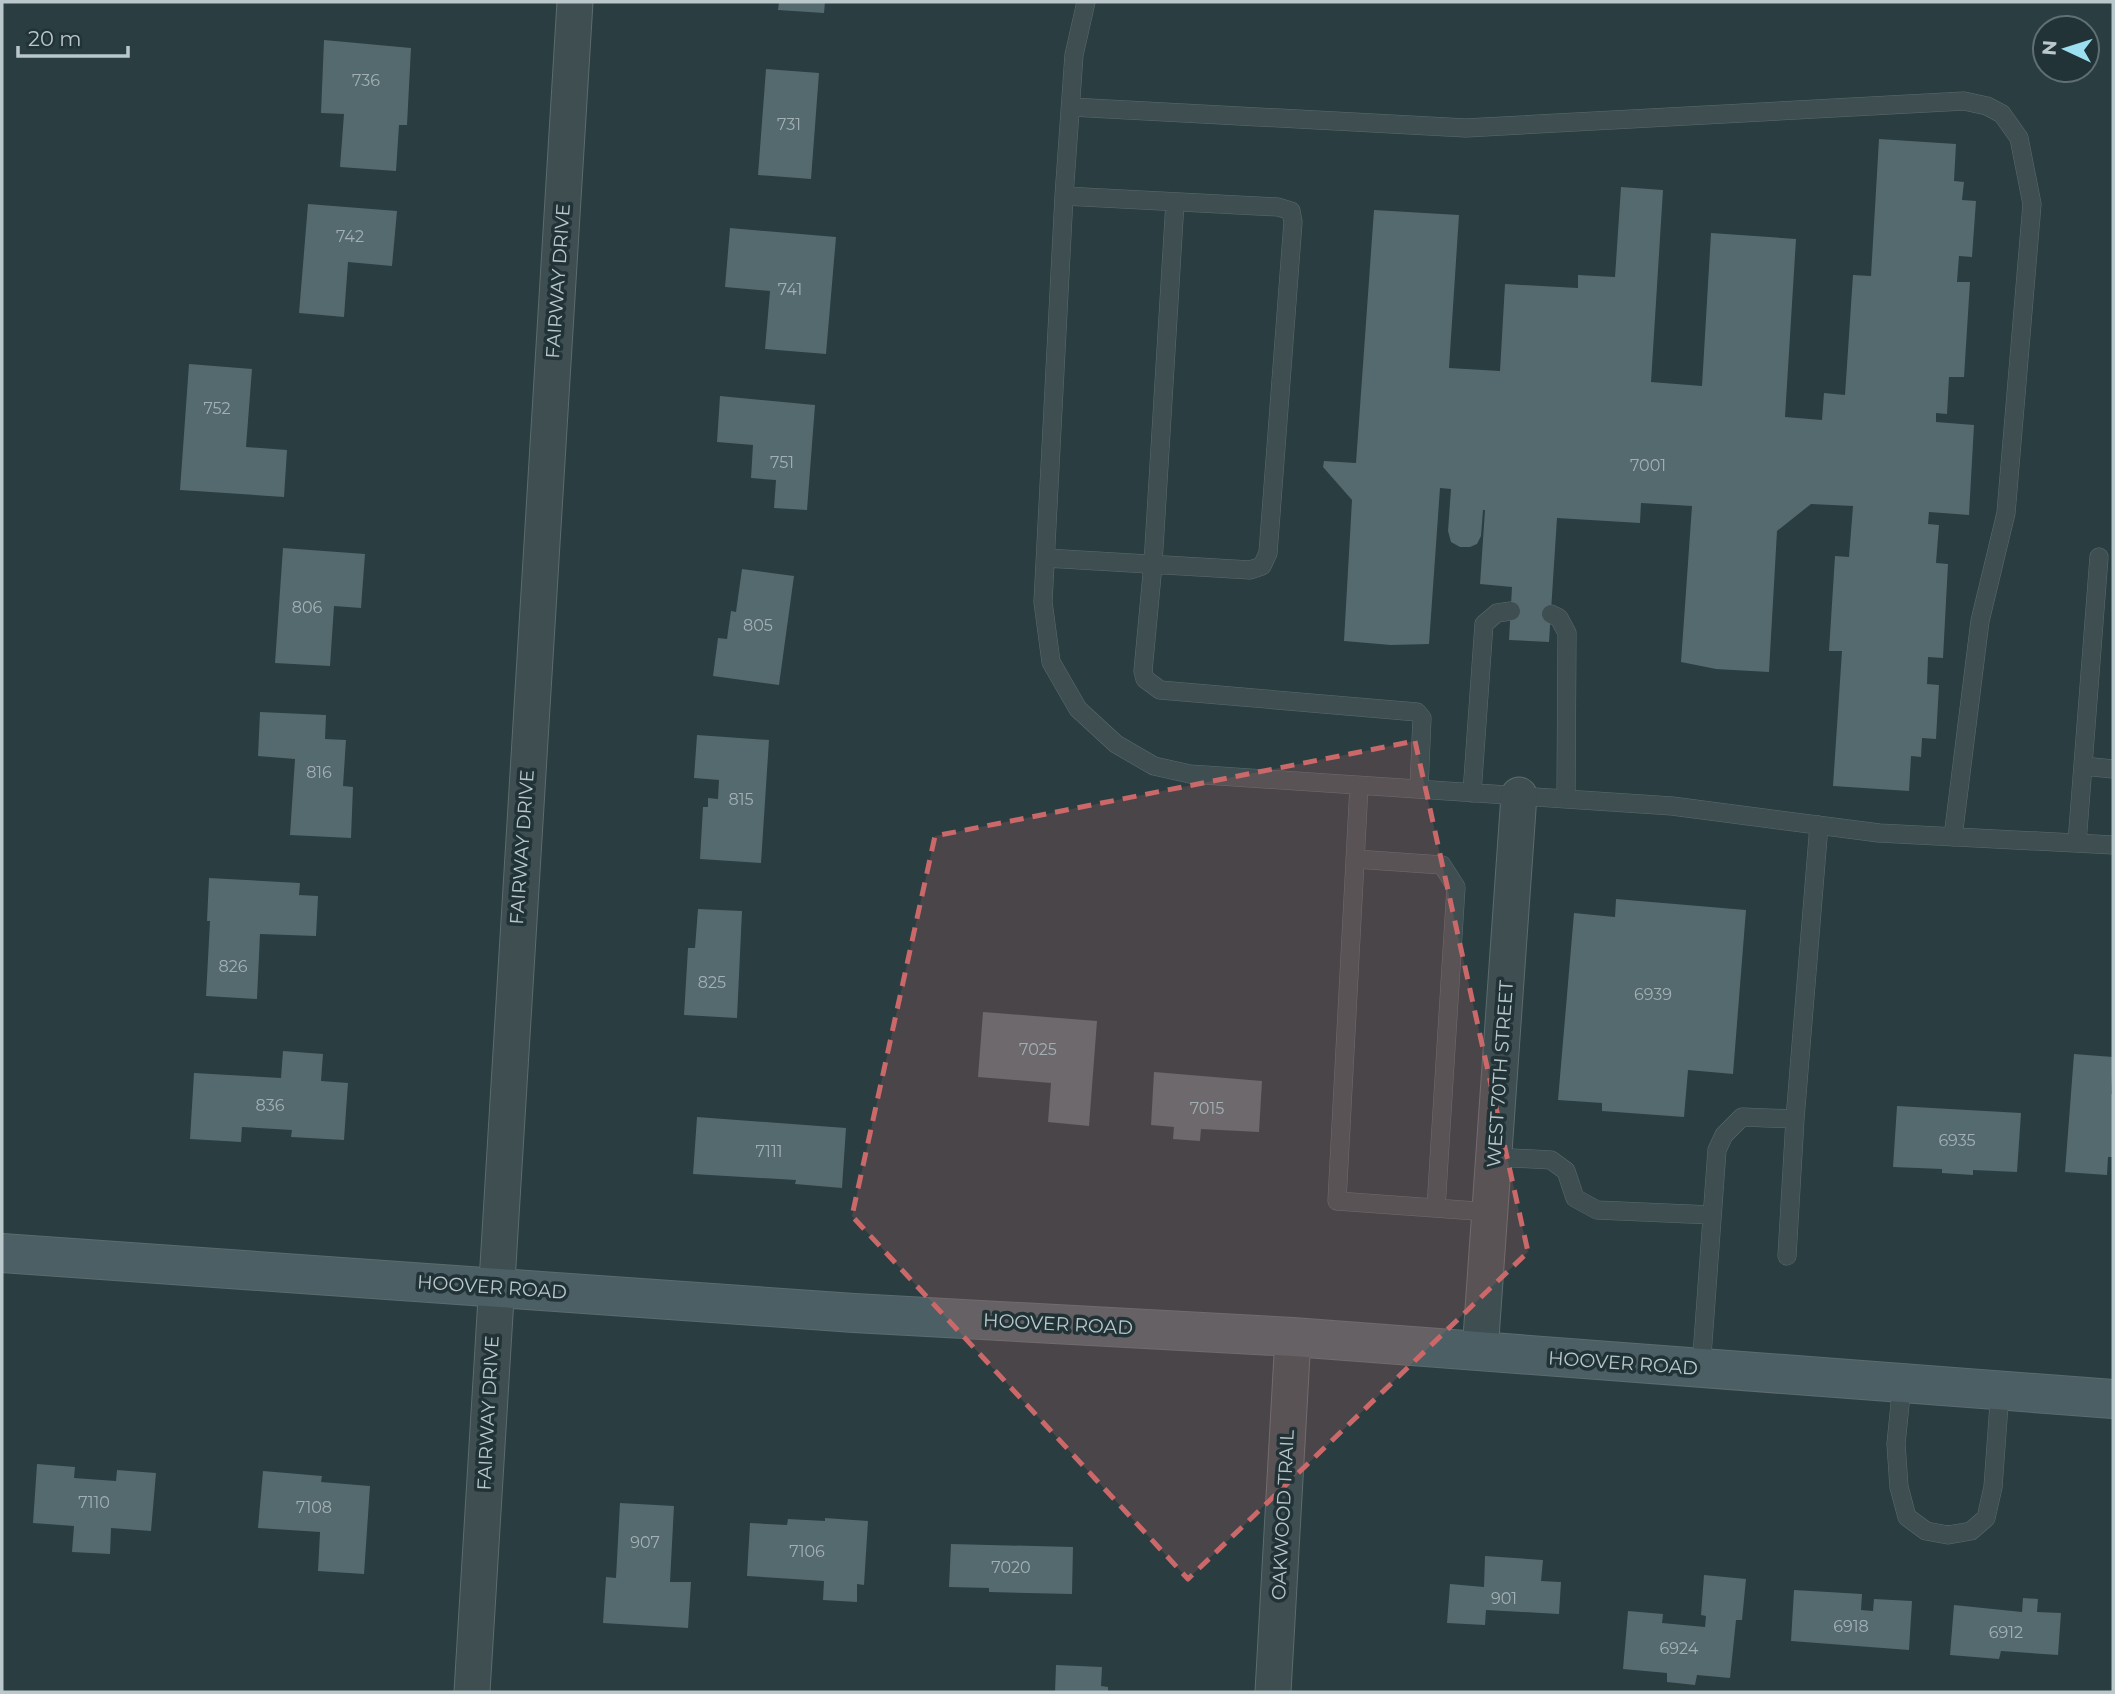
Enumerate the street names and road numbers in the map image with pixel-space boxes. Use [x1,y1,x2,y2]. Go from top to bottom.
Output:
street label: FAIRWAY DRIVE [541,203,575,359]
street label: FAIRWAY DRIVE [505,769,539,925]
street label: WEST 70TH STREET [1482,979,1518,1168]
street label: HOOVER ROAD [416,1270,568,1304]
street label: HOOVER ROAD [982,1309,1134,1339]
street label: FAIRWAY DRIVE [472,1335,504,1491]
street label: HOOVER ROAD [1547,1346,1699,1380]
street label: OAKWOOD TRAIL [1267,1428,1299,1601]

